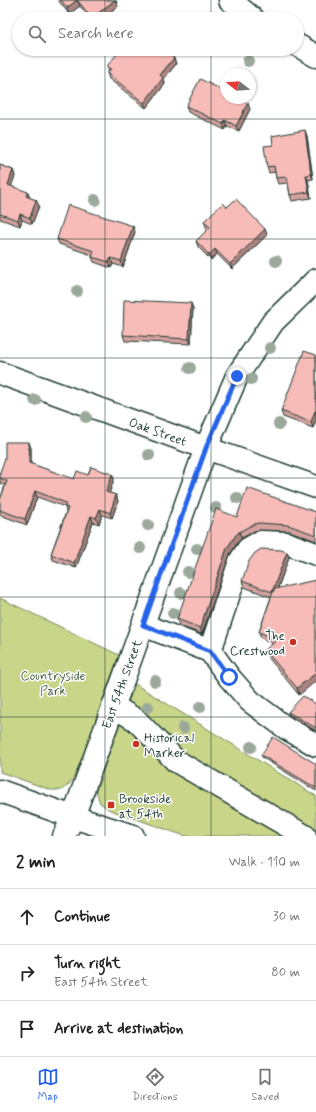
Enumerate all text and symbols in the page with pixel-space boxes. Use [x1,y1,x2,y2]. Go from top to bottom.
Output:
search box [12,12,304,56]
icon: search [26,23,48,45]
text: Search here [58,24,134,44]
north arrow [220,68,256,104]
route end [228,367,246,385]
street label: Oak Street [126,414,189,451]
place label: The Crestwood [230,628,285,660]
street label: East 54th Street [98,637,147,732]
marker: The Crestwood [288,637,298,647]
park label: Countryside Park [21,668,86,700]
route start [220,668,238,686]
place label: Historical Marker [144,730,194,762]
marker: Historical Marker [131,739,141,749]
place label: Brookside at 54th [119,791,171,823]
marker: Brookside at 54th [106,800,116,810]
text: 2 min [16,851,56,873]
text: Walk · 110 m [229,854,300,871]
icon: ahead [16,906,38,928]
text: Continue [54,907,110,927]
text: 30 m [273,908,300,925]
text: Turn right [54,954,121,974]
icon: right [16,962,38,984]
text: 80 m [271,964,300,981]
text: East 54th Street [54,974,148,991]
icon: arrive [16,1018,38,1040]
text: Arrive at destination [54,1019,183,1039]
tab: Map [37,1066,59,1104]
tab: Directions [132,1066,178,1104]
tab: Saved [251,1066,279,1104]

